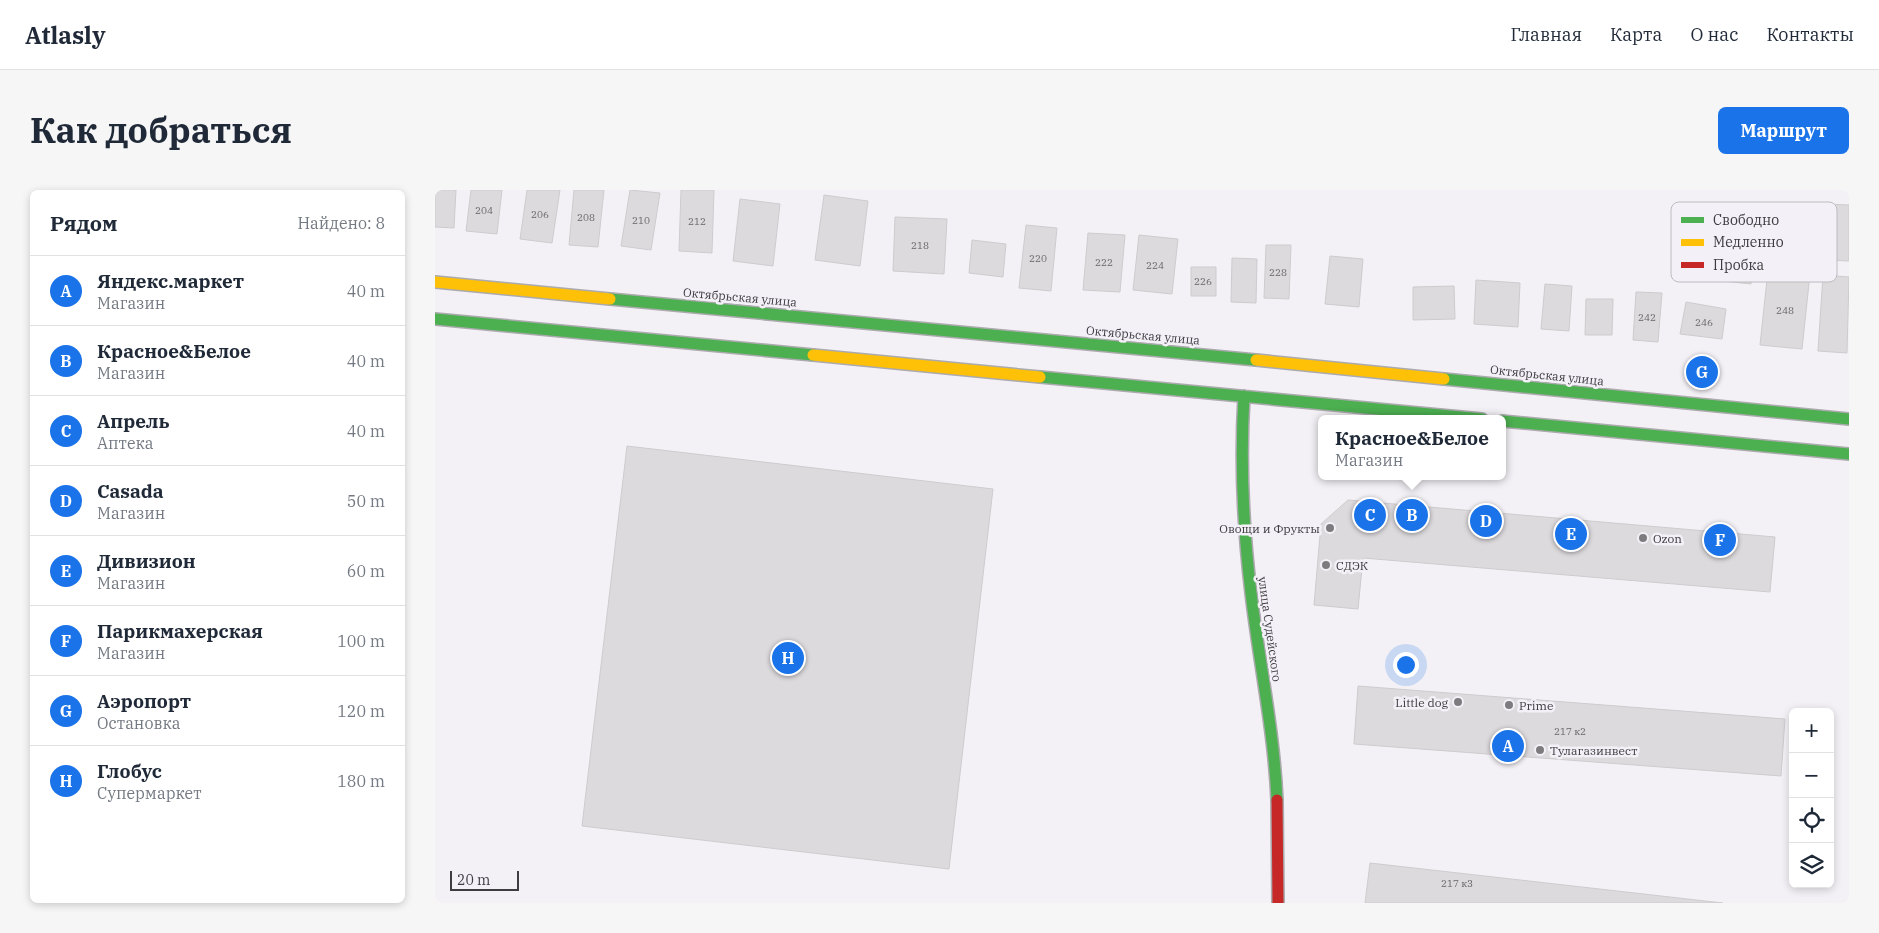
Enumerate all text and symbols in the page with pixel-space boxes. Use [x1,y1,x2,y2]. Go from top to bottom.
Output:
text: Atlasly [25,19,106,51]
text: Главная [1510,23,1582,46]
text: Карта [1610,23,1662,46]
text: О нас [1690,23,1738,46]
text: Контакты [1766,23,1854,46]
text: Как добраться [30,107,292,153]
button: Маршрут [1718,107,1849,154]
legend [1671,202,1837,282]
house number: 204 [475,204,493,217]
house number: 206 [531,208,549,221]
text: Рядом [50,209,118,237]
house number: 208 [577,211,595,224]
text: Свободно [1713,211,1779,229]
text: Найдено: 8 [297,213,385,233]
house number: 210 [632,214,650,227]
house number: 212 [688,215,706,228]
text: Медленно [1713,233,1784,251]
house number: 218 [911,239,929,252]
house number: 220 [1029,252,1047,265]
house number: 222 [1095,256,1113,269]
text: Пробка [1713,256,1764,274]
house number: 224 [1146,259,1164,272]
house number: 228 [1269,266,1287,279]
text: Яндекс.маркет [97,269,244,293]
house number: 226 [1194,275,1212,288]
text: A [60,281,72,301]
text: 40 m [347,281,385,301]
street label: Октябрьская улица [682,285,798,309]
text: Магазин [97,293,165,313]
house number: 248 [1776,304,1794,317]
house number: 242 [1638,311,1656,324]
house number: 246 [1695,316,1713,329]
street label: Октябрьская улица [1085,323,1201,347]
text: Красное&Белое [97,339,251,363]
text: B [60,351,72,371]
text: 40 m [347,351,385,371]
pin: G [1686,353,1718,391]
street label: Октябрьская улица [1489,362,1605,388]
text: Магазин [97,363,165,383]
text: Апрель [97,409,169,433]
popup [1318,415,1506,480]
text: C [61,421,71,441]
text: 40 m [347,421,385,441]
text: Красное&Белое [1335,426,1489,450]
text: Аптека [97,433,153,453]
text: Магазин [1335,450,1403,470]
text: Casada [97,479,164,503]
text: D [60,491,72,511]
text: 50 m [347,491,385,511]
pin: C [1354,496,1386,534]
pin: B [1396,496,1428,534]
pin: D [1470,502,1502,540]
text: Магазин [97,503,165,523]
pin: E [1555,515,1587,553]
place label: Овощи и Фрукты [1219,521,1320,536]
pin: F [1704,521,1736,559]
marker: Овощи и Фрукты [1324,522,1336,534]
place label: Ozon [1653,531,1682,546]
marker: Ozon [1637,532,1649,544]
text: Дивизион [97,549,196,573]
place label: СДЭК [1336,558,1369,573]
marker: СДЭК [1320,559,1332,571]
text: E [61,561,71,581]
text: 60 m [347,561,385,581]
text: Магазин [97,573,165,593]
street label: улица Судейского [1255,575,1285,683]
text: Парикмахерская [97,619,263,643]
text: F [61,631,71,651]
text: 100 m [337,631,385,651]
pin: H [772,639,804,677]
text: Магазин [97,643,165,663]
your location [1393,652,1419,678]
text: Аэропорт [97,689,191,713]
place label: Little dog [1395,695,1448,710]
marker: Little dog [1452,696,1464,708]
place label: Prime [1519,698,1553,713]
marker: Prime [1503,699,1515,711]
text: G [60,701,72,721]
text: 120 m [337,701,385,721]
map controls [1789,708,1834,888]
button: + [1789,708,1834,753]
text: Остановка [97,713,180,733]
house number: 217 к2 [1554,725,1586,738]
pin: A [1492,727,1524,765]
place label: Тулагазинвест [1550,743,1638,758]
marker: Тулагазинвест [1534,744,1546,756]
button: − [1789,753,1834,798]
text: Глобус [97,759,162,783]
text: H [60,771,73,791]
text: 180 m [337,771,385,791]
text: Супермаркет [97,783,202,803]
button: locate [1789,798,1834,843]
button: layers [1789,843,1834,888]
scale bar [450,868,519,891]
text: 20 m [457,871,490,889]
house number: 217 к3 [1441,877,1473,890]

